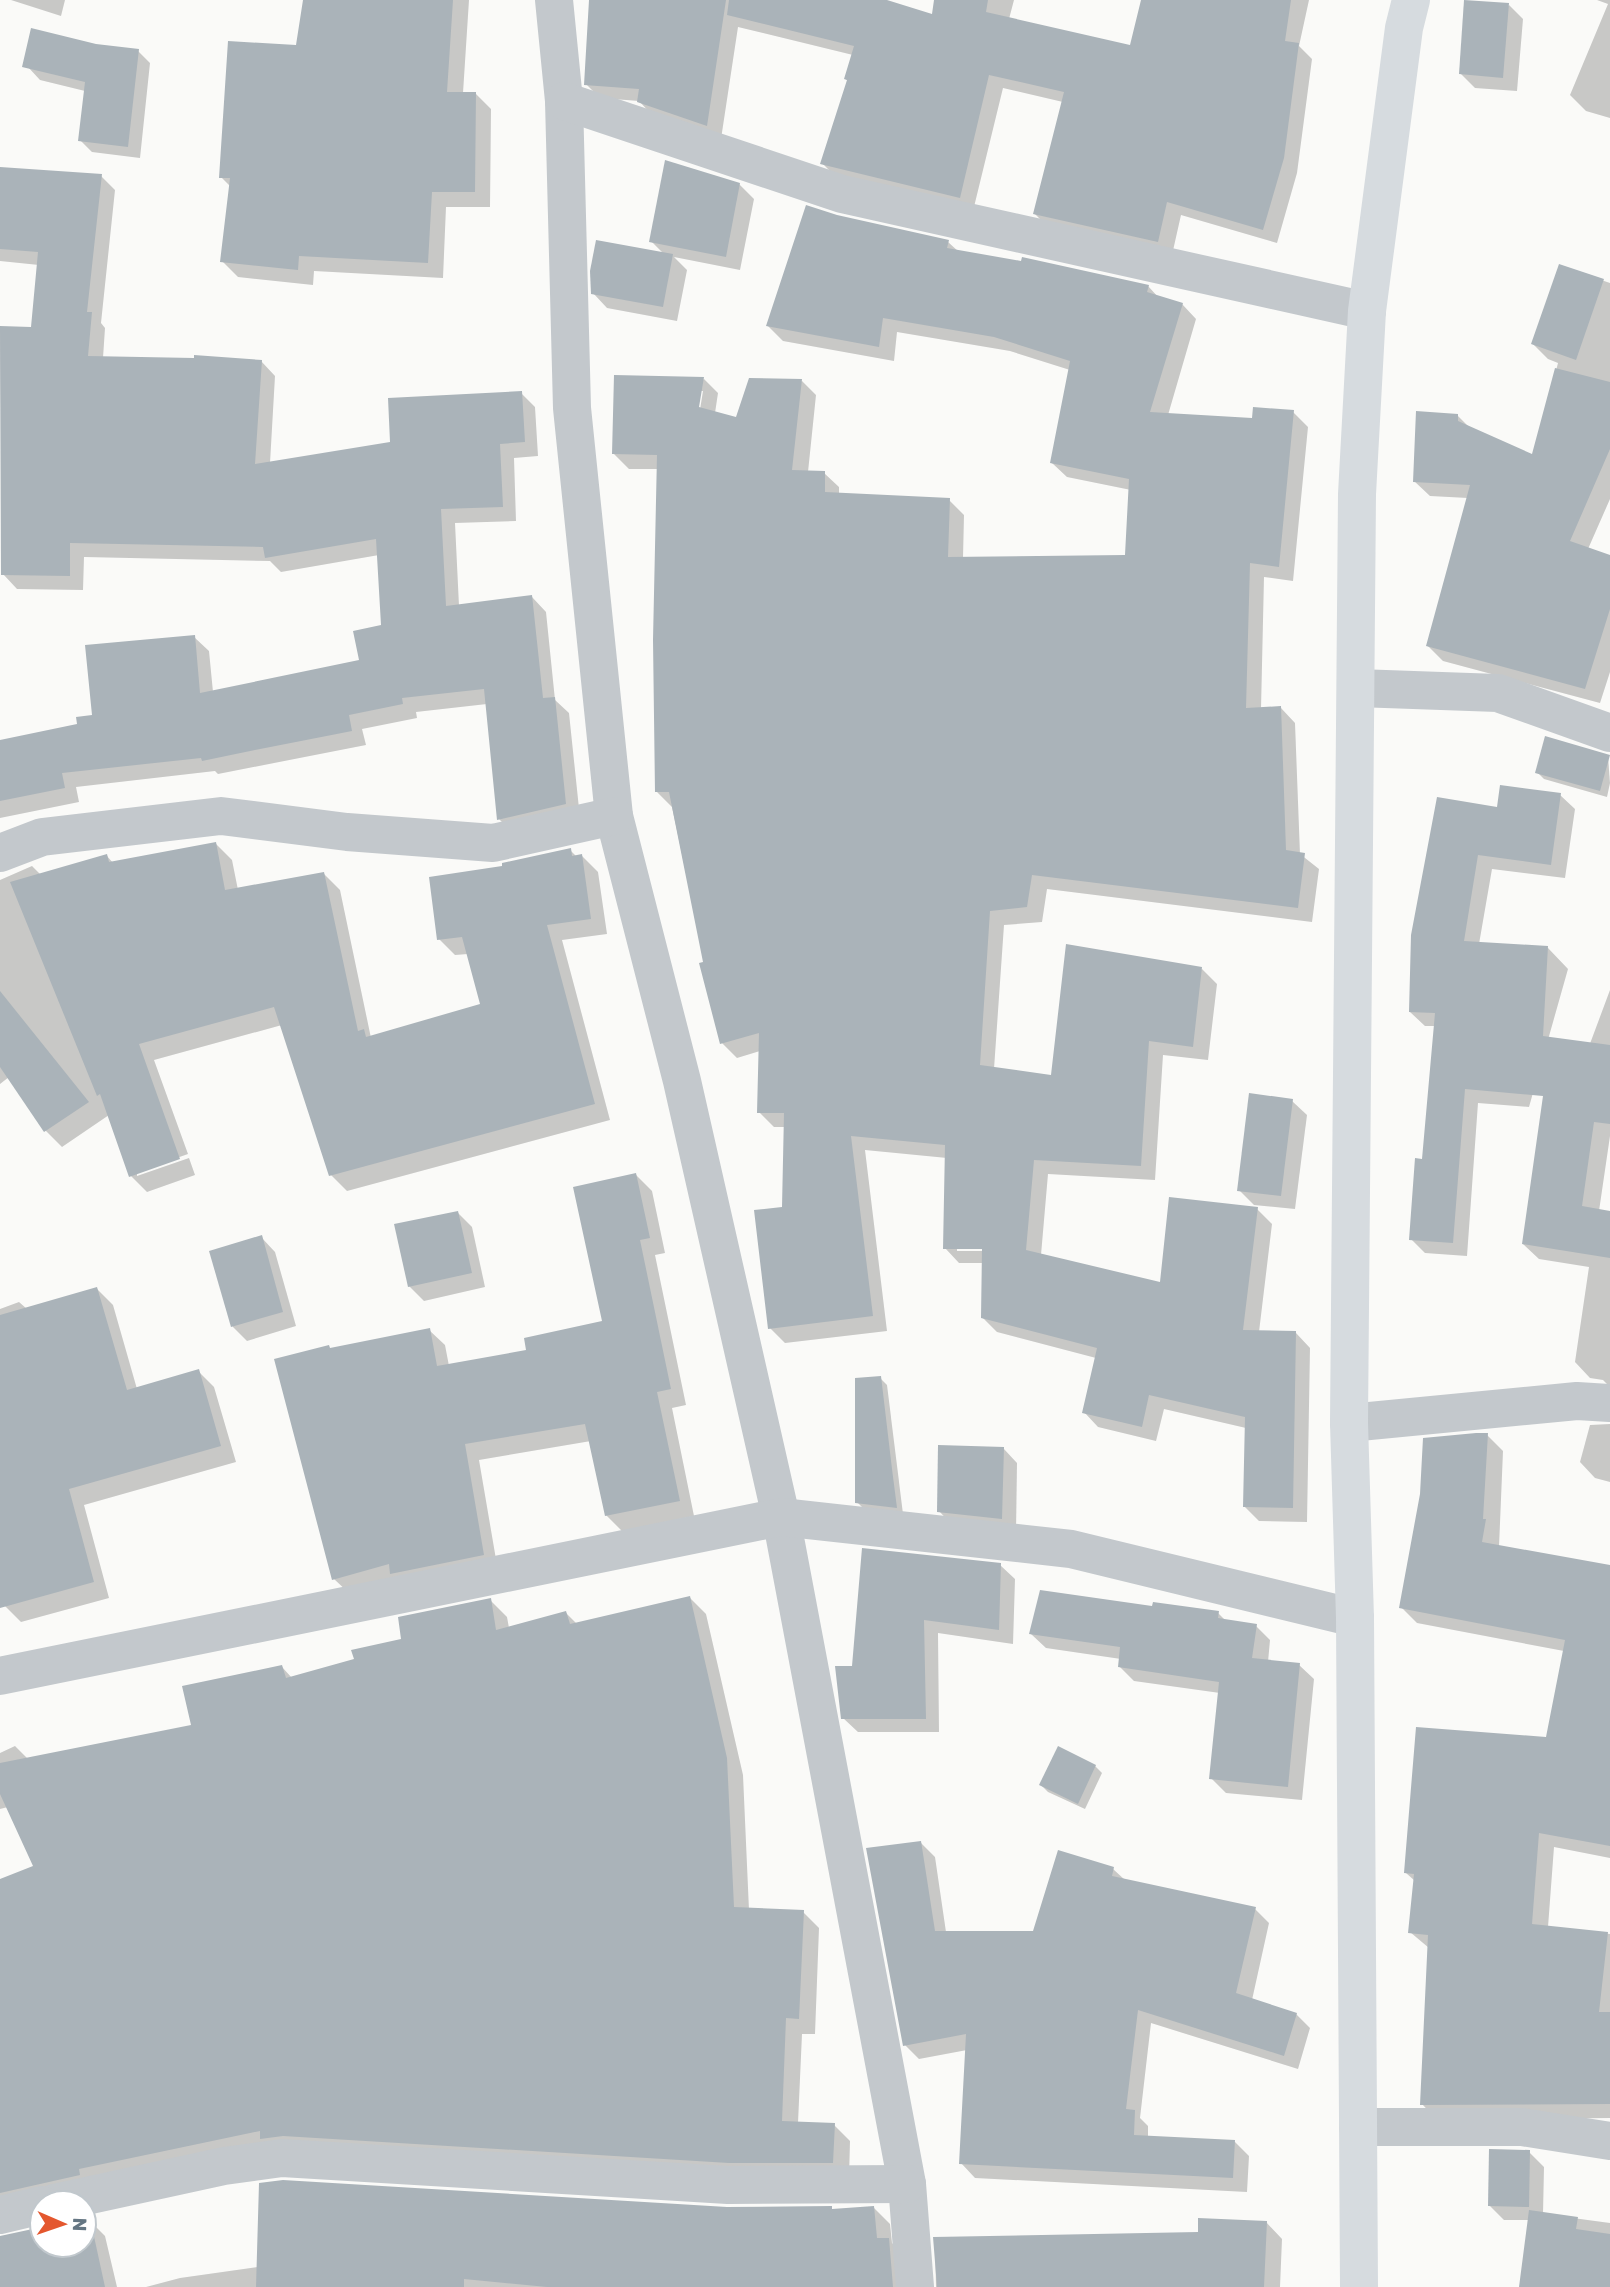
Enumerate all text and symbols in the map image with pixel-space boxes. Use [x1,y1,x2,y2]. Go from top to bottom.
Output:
north arrow [28,2189,98,2259]
text: N [68,2217,91,2232]

